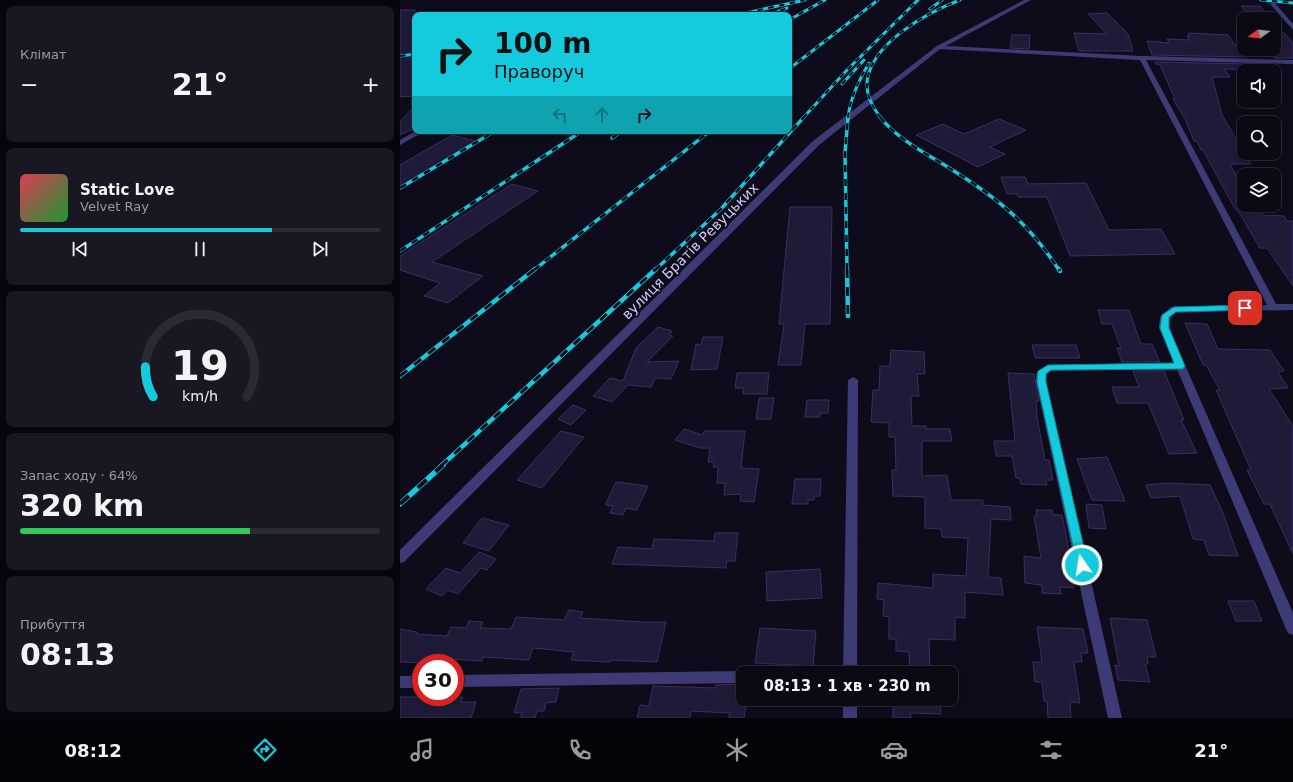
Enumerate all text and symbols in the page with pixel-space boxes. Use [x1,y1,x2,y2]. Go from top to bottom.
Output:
north arrow [1237,12,1281,56]
map controls [1237,12,1281,212]
text: 100 m [494,27,591,60]
icon: right [428,28,480,80]
text: Клімат [20,47,67,62]
text: Праворуч [494,61,584,82]
button: sound [1237,64,1281,108]
text: 21° [172,67,228,102]
text: − [20,72,38,97]
text: + [362,72,380,97]
icon: left [549,104,571,126]
icon: ahead [591,104,613,126]
icon: right [633,104,655,126]
button: search [1237,116,1281,160]
button: layers [1237,168,1281,212]
street label: вулиця Братів Ревуцьких [619,180,761,322]
text: Static Love [80,181,174,199]
text: Velvet Ray [80,199,149,214]
icon: previous [69,238,91,260]
icon: pause [189,238,211,260]
icon: next [309,238,331,260]
pin [1228,291,1262,325]
icon: arrive [1234,297,1256,319]
text: 19 [171,341,229,390]
text: km/h [182,388,218,404]
text: Запас ходу · 64% [20,468,138,483]
text: 320 km [20,488,144,523]
position arrow [1061,544,1103,586]
text: Прибуття [20,617,85,632]
text: 08:13 [20,637,116,672]
speed limit sign: 30 [412,654,464,706]
text: 08:13 · 1 хв · 230 m [763,677,931,695]
icon: directions [251,736,279,764]
icon: music [408,736,436,764]
icon: phone [566,736,594,764]
icon: climate [723,736,751,764]
icon: car [880,736,908,764]
icon: filters [1037,736,1065,764]
text: 08:12 [65,740,122,761]
text: 21° [1194,740,1228,761]

